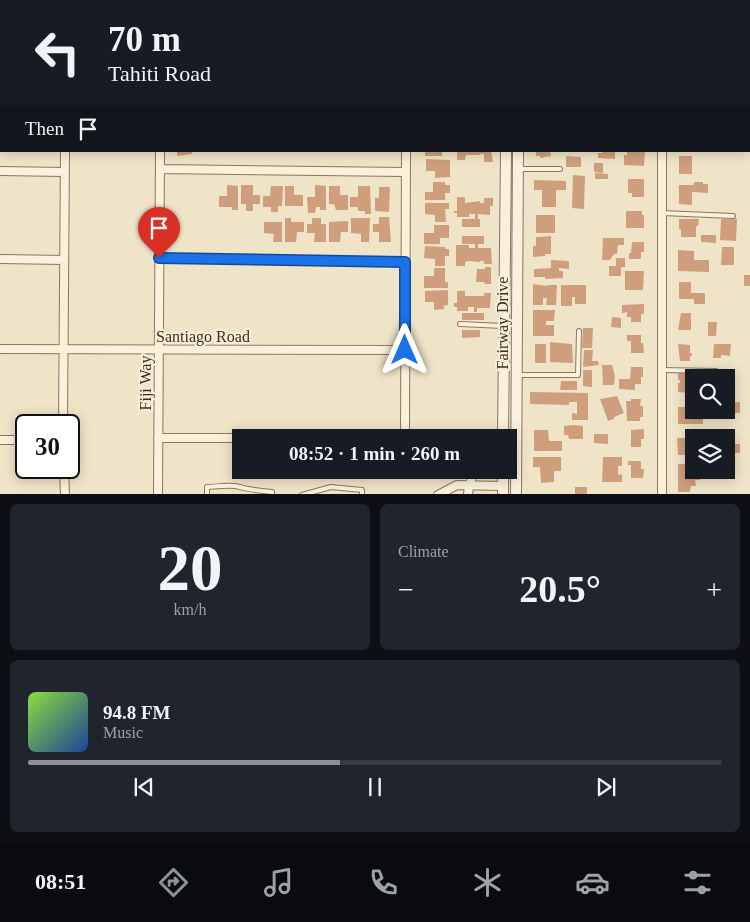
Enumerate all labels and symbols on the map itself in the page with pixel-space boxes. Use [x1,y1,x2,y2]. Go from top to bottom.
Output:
pin [138,207,180,258]
street label: Fairway Drive [494,277,512,369]
position arrow [378,323,430,375]
street label: Santiago Road [156,328,250,346]
street label: Fiji Way [137,356,155,410]
speed limit sign: 30 [15,414,80,479]

